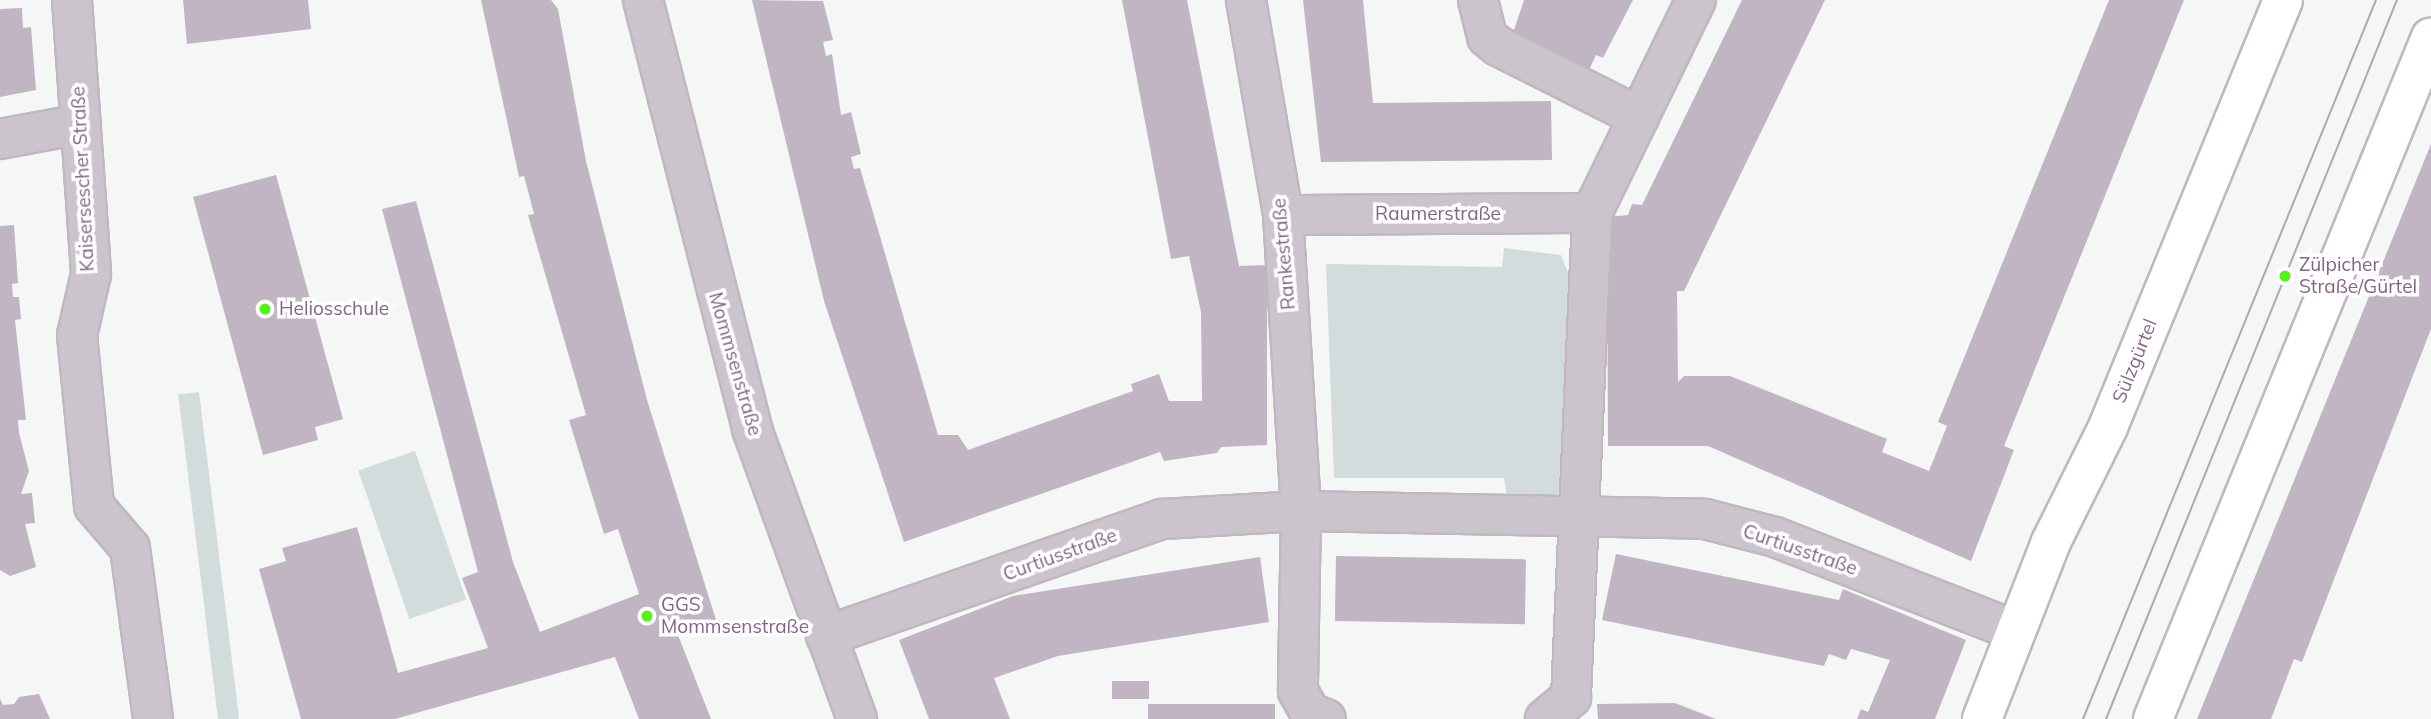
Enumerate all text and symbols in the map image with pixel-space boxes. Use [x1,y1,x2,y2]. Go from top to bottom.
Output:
street label: Kaisersescher Straße [67,86,99,272]
street label: Rankestraße [1268,197,1300,311]
street label: Raumerstraße [1375,203,1501,225]
place label: Zülpicher Straße/Gürtel [2299,254,2417,298]
marker: Zülpicher Straße/Gürtel [2277,268,2293,284]
street label: Mommsenstraße [704,290,766,438]
place label: Heliosschule [279,298,389,320]
marker: Heliosschule [257,301,273,317]
street label: Sülzgürtel [2108,316,2162,406]
street label: Curtiusstraße [1740,520,1860,580]
street label: Curtiusstraße [1000,524,1120,586]
place label: GGS Mommsenstraße [661,594,809,638]
marker: GGS Mommsenstraße [639,608,655,624]

